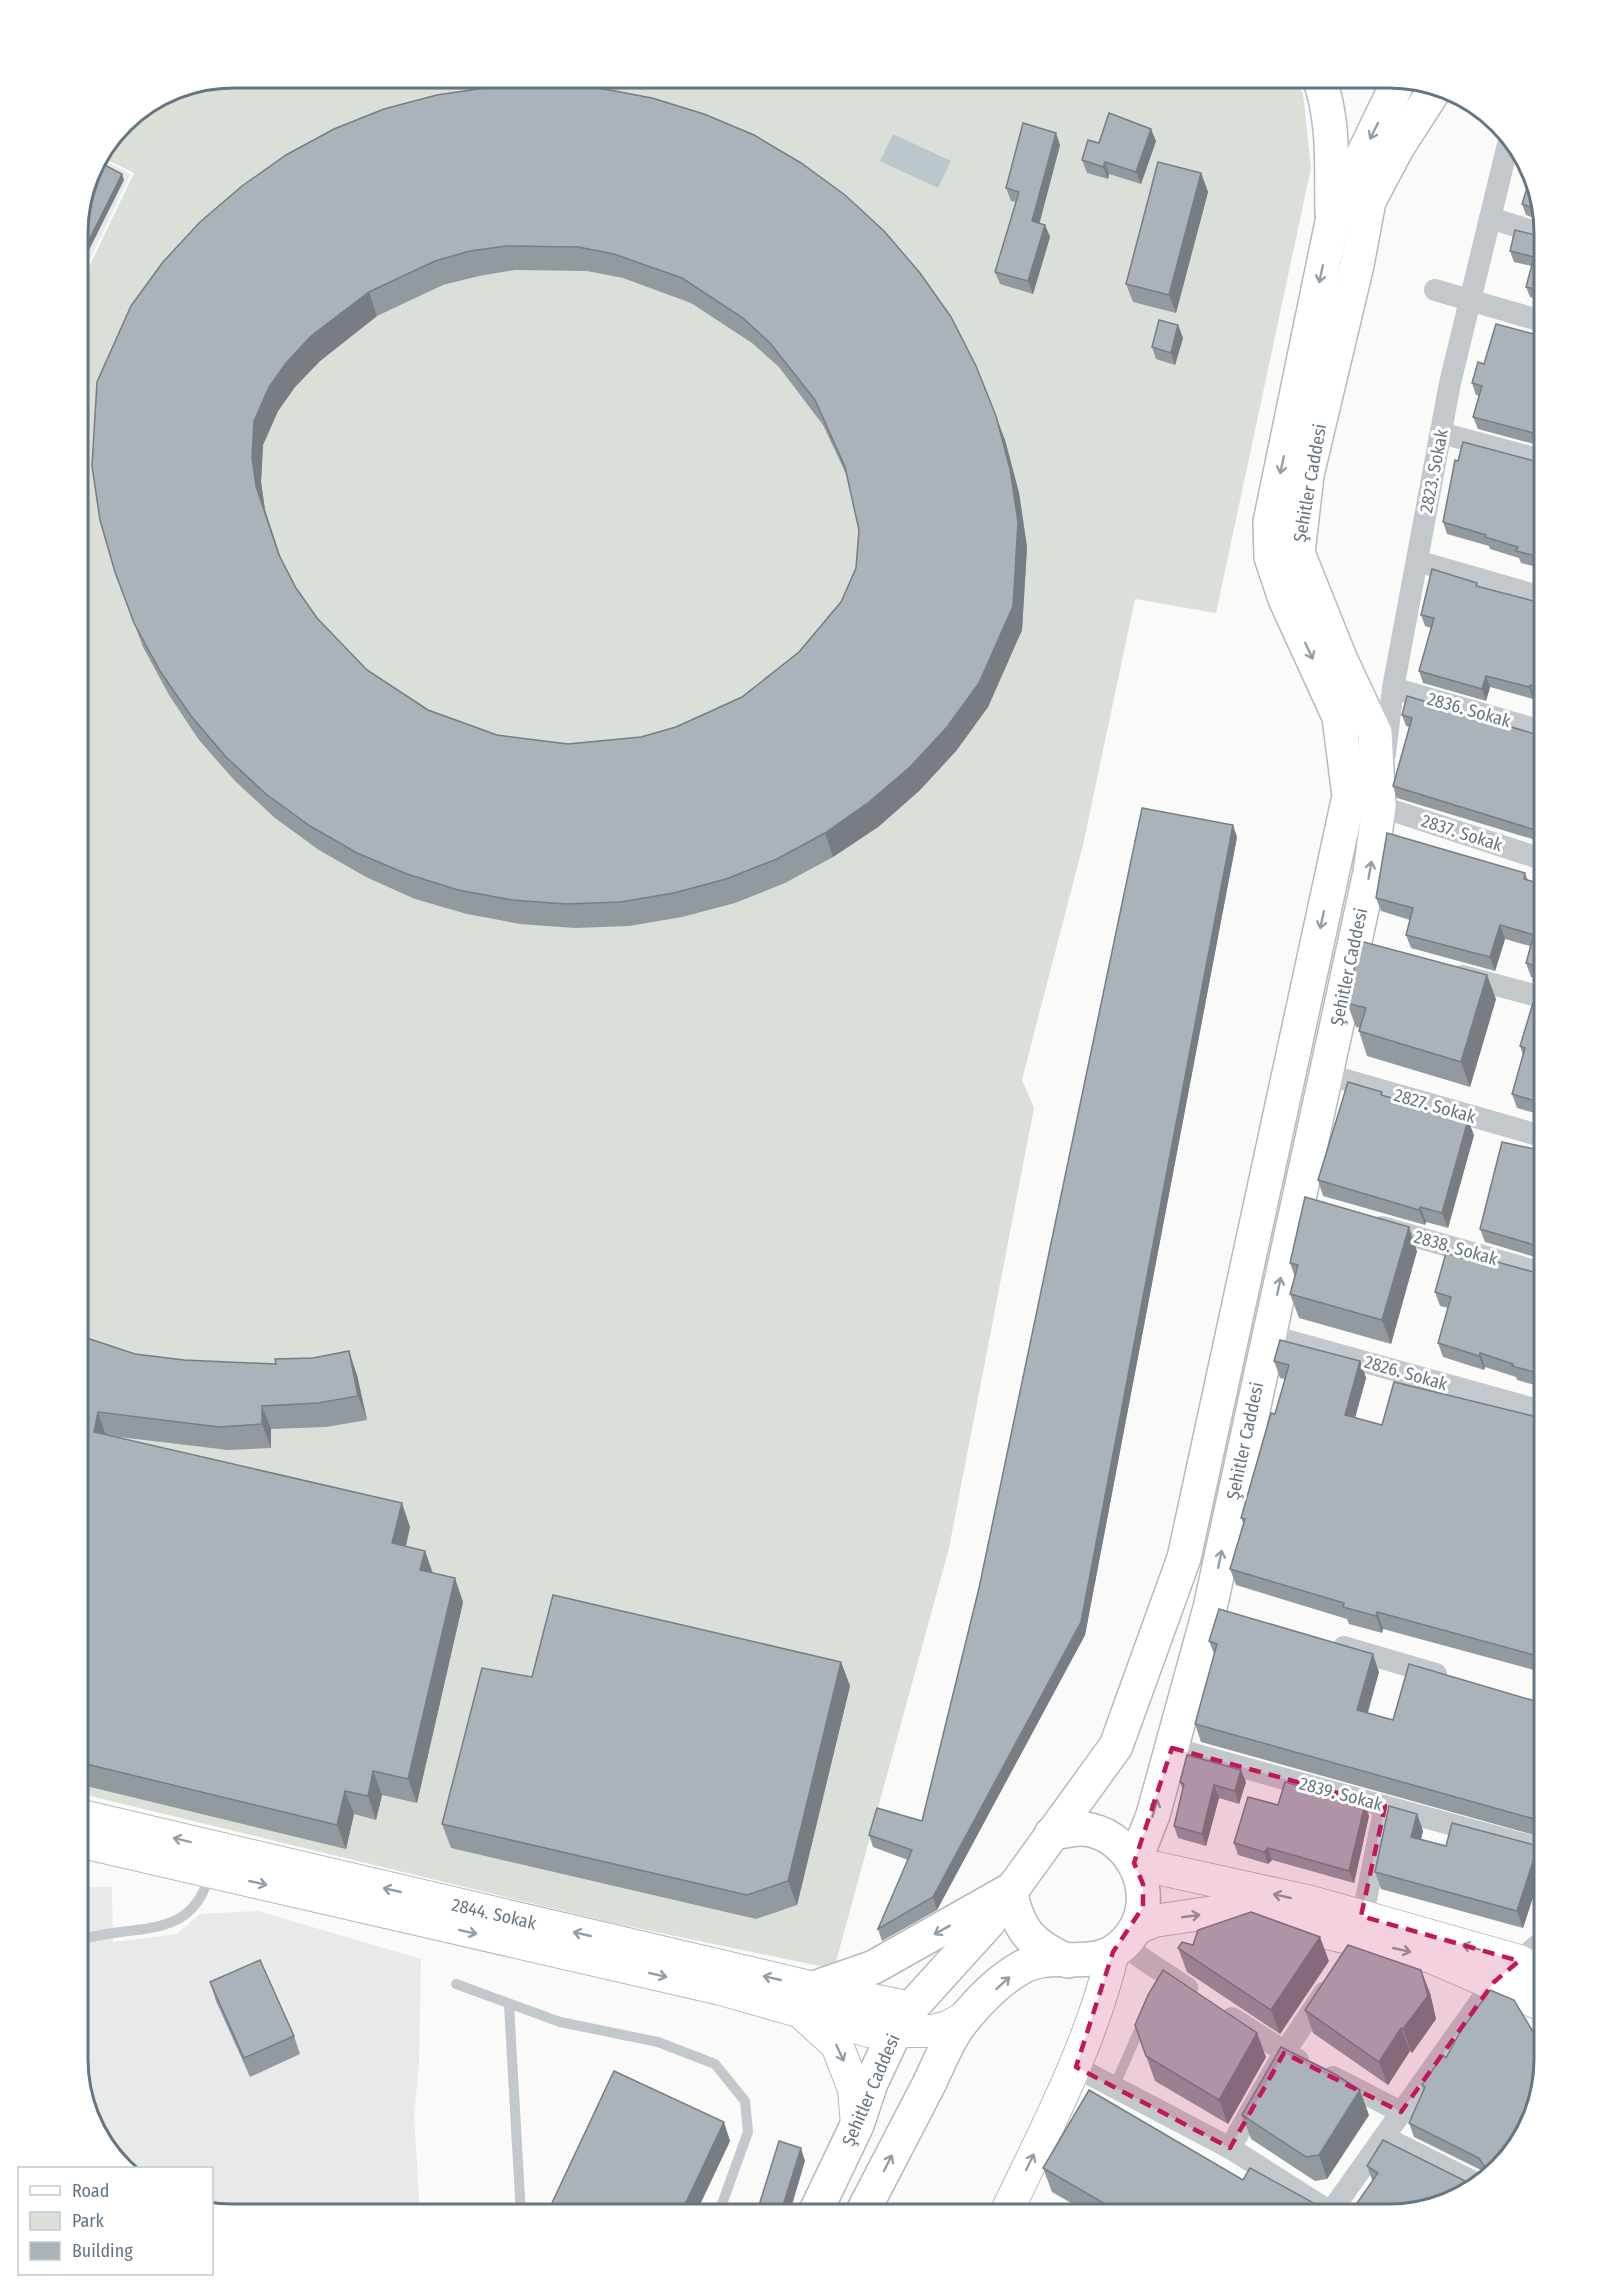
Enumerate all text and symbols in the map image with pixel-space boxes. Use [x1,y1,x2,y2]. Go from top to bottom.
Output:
one-way arrow [1368,122,1380,140]
one-way arrow [1315,264,1326,283]
street label: Şehitler Caddesi [1289,422,1331,544]
street label: 2823. Sokak [1415,427,1453,515]
one-way arrow [1275,455,1287,474]
one-way arrow [1304,642,1316,660]
street label: 2836. Sokak [1425,688,1514,733]
street label: 2837. Sokak [1419,810,1506,857]
one-way arrow [1365,860,1376,880]
street label: Şehitler Caddesi [1326,906,1372,1028]
one-way arrow [1316,910,1327,930]
street label: 2827. Sokak [1392,1084,1479,1128]
street label: 2838. Sokak [1412,1226,1501,1271]
one-way arrow [1273,1277,1285,1296]
street label: 2826. Sokak [1362,1351,1451,1396]
street label: Şehitler Caddesi [1222,1380,1268,1502]
one-way arrow [1215,1549,1226,1569]
street label: 2839. Sokak [1297,1772,1386,1816]
one-way arrow [1150,1799,1161,1818]
one-way arrow [173,1834,192,1846]
one-way arrow [248,1878,267,1890]
one-way arrow [383,1884,402,1895]
one-way arrow [1273,1890,1293,1901]
street label: 2844. Sokak [450,1894,539,1935]
one-way arrow [1181,1910,1201,1921]
one-way arrow [933,1925,951,1936]
one-way arrow [458,1927,477,1938]
one-way arrow [573,1928,592,1940]
one-way arrow [1462,1941,1481,1952]
one-way arrow [1393,1945,1412,1957]
one-way arrow [649,1969,668,1981]
one-way arrow [763,1972,782,1984]
one-way arrow [995,1976,1010,1990]
street label: Şehitler Caddesi [837,2031,905,2149]
one-way arrow [834,2043,846,2061]
one-way arrow [1025,2154,1037,2172]
one-way arrow [882,2155,894,2172]
legend [18,2167,213,2275]
text: Road [72,2180,109,2202]
text: Park [72,2210,105,2232]
text: Building [72,2240,133,2262]

